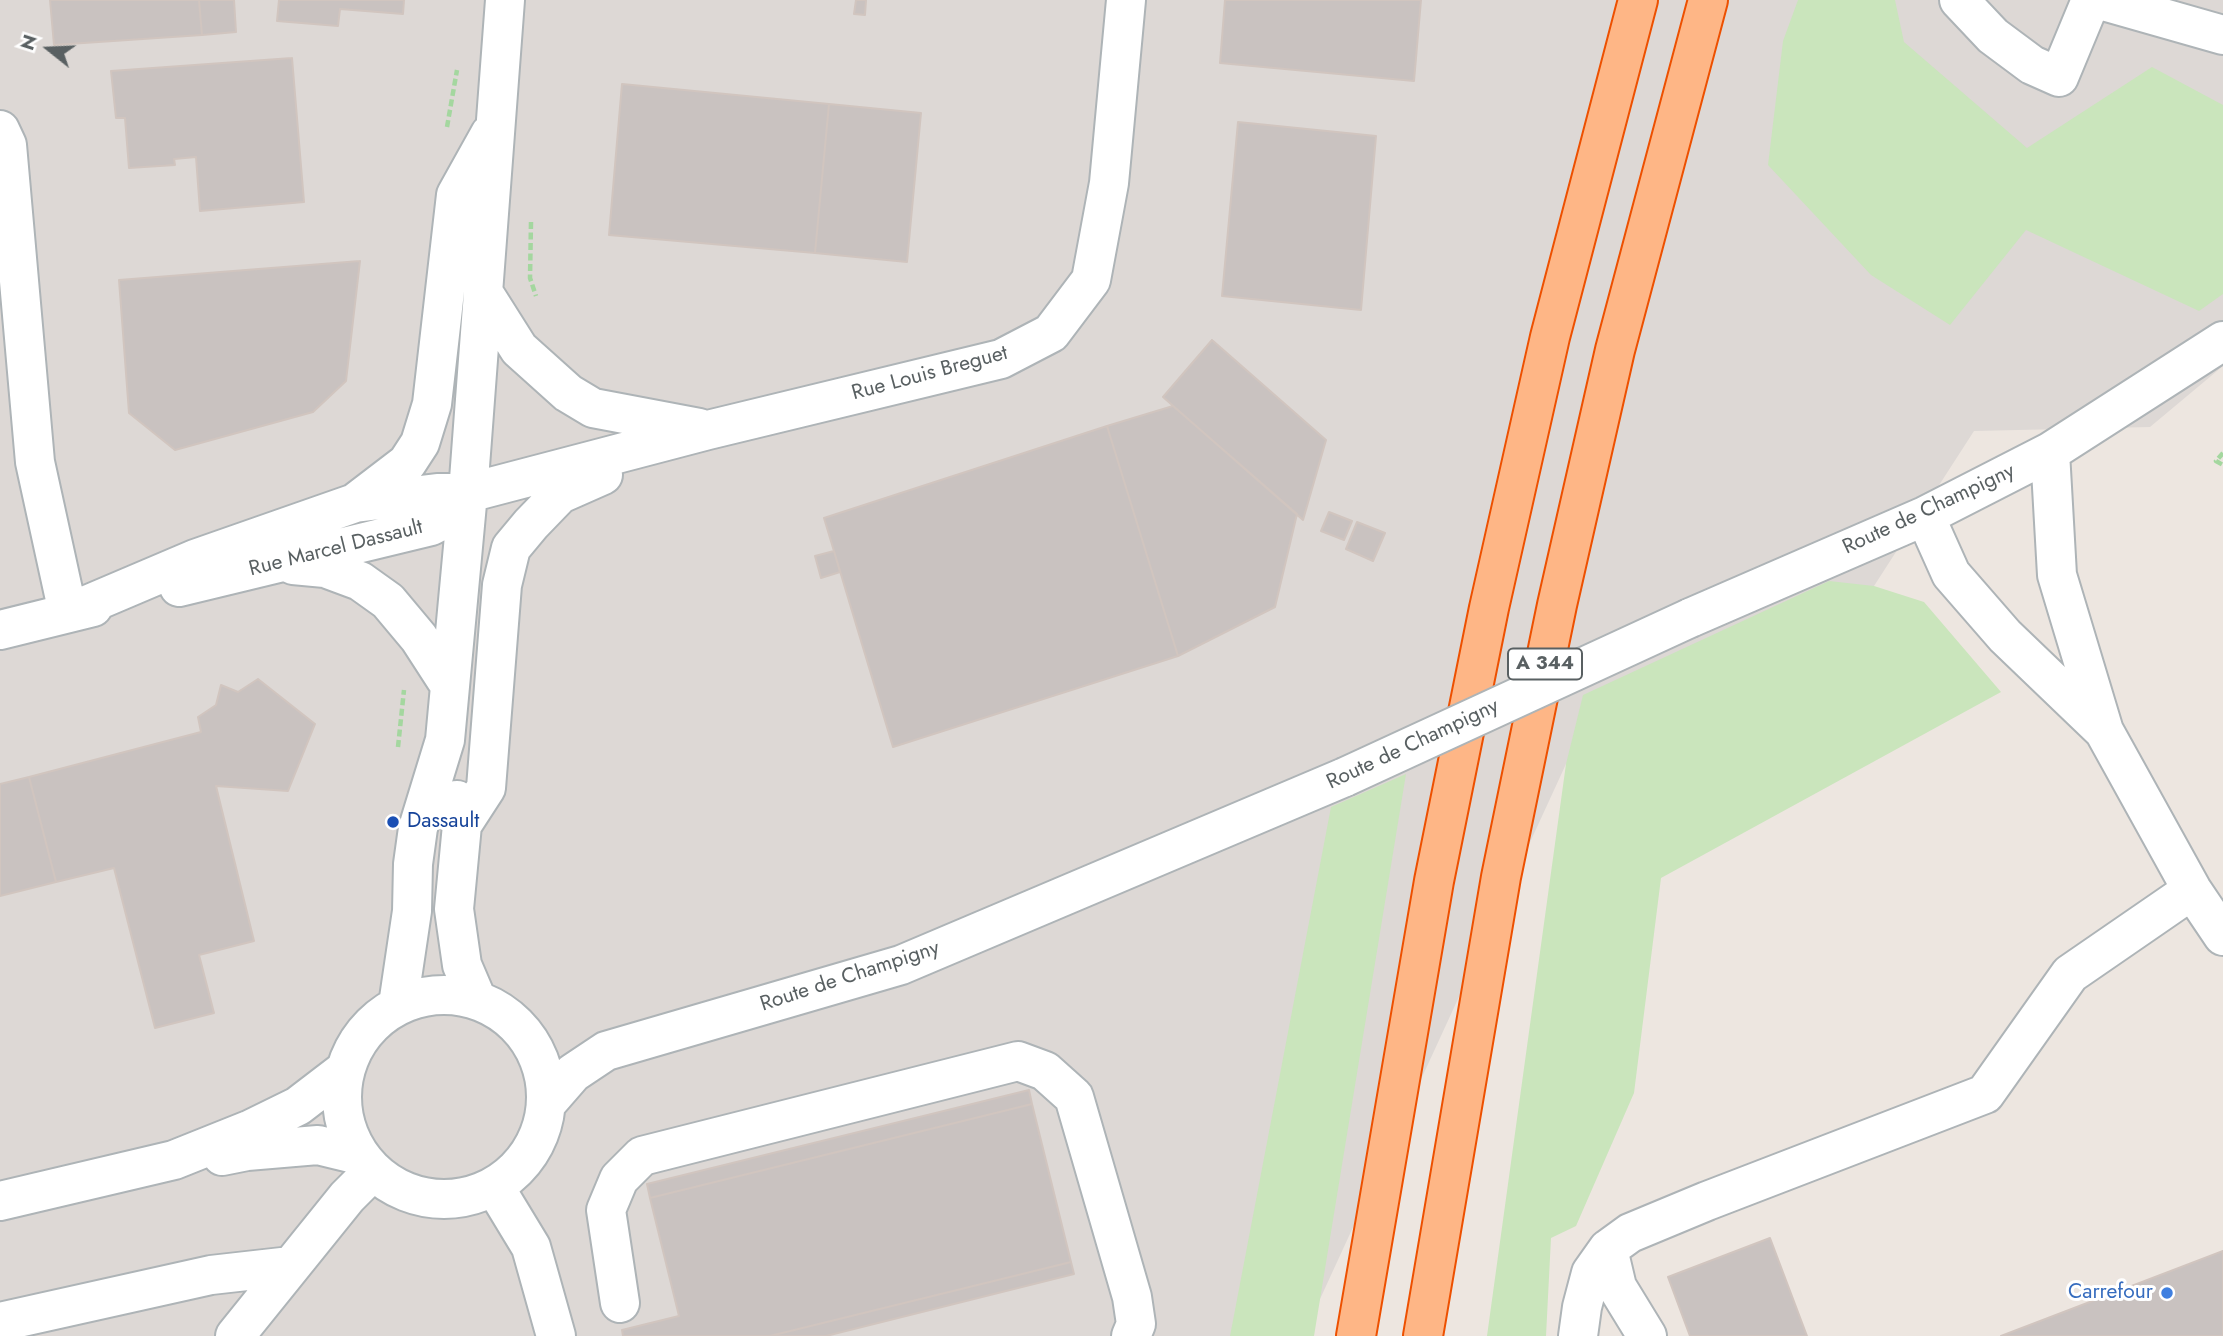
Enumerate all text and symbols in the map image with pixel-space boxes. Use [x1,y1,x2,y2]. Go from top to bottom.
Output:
north arrow [14,14,84,84]
text: N [13,31,44,54]
street label: Rue Louis Breguet [849,341,1011,407]
street label: Route de Champigny [1839,459,2019,561]
street label: Rue Marcel Dassault [247,515,425,583]
road number: A 344 [1508,649,1582,680]
street label: Route de Champigny [1323,694,1503,796]
place label: Dassault [407,809,479,835]
marker: Dassault [385,814,401,830]
street label: Route de Champigny [757,936,943,1018]
place label: Carrefour [2068,1280,2153,1306]
marker: Carrefour [2159,1285,2175,1301]

